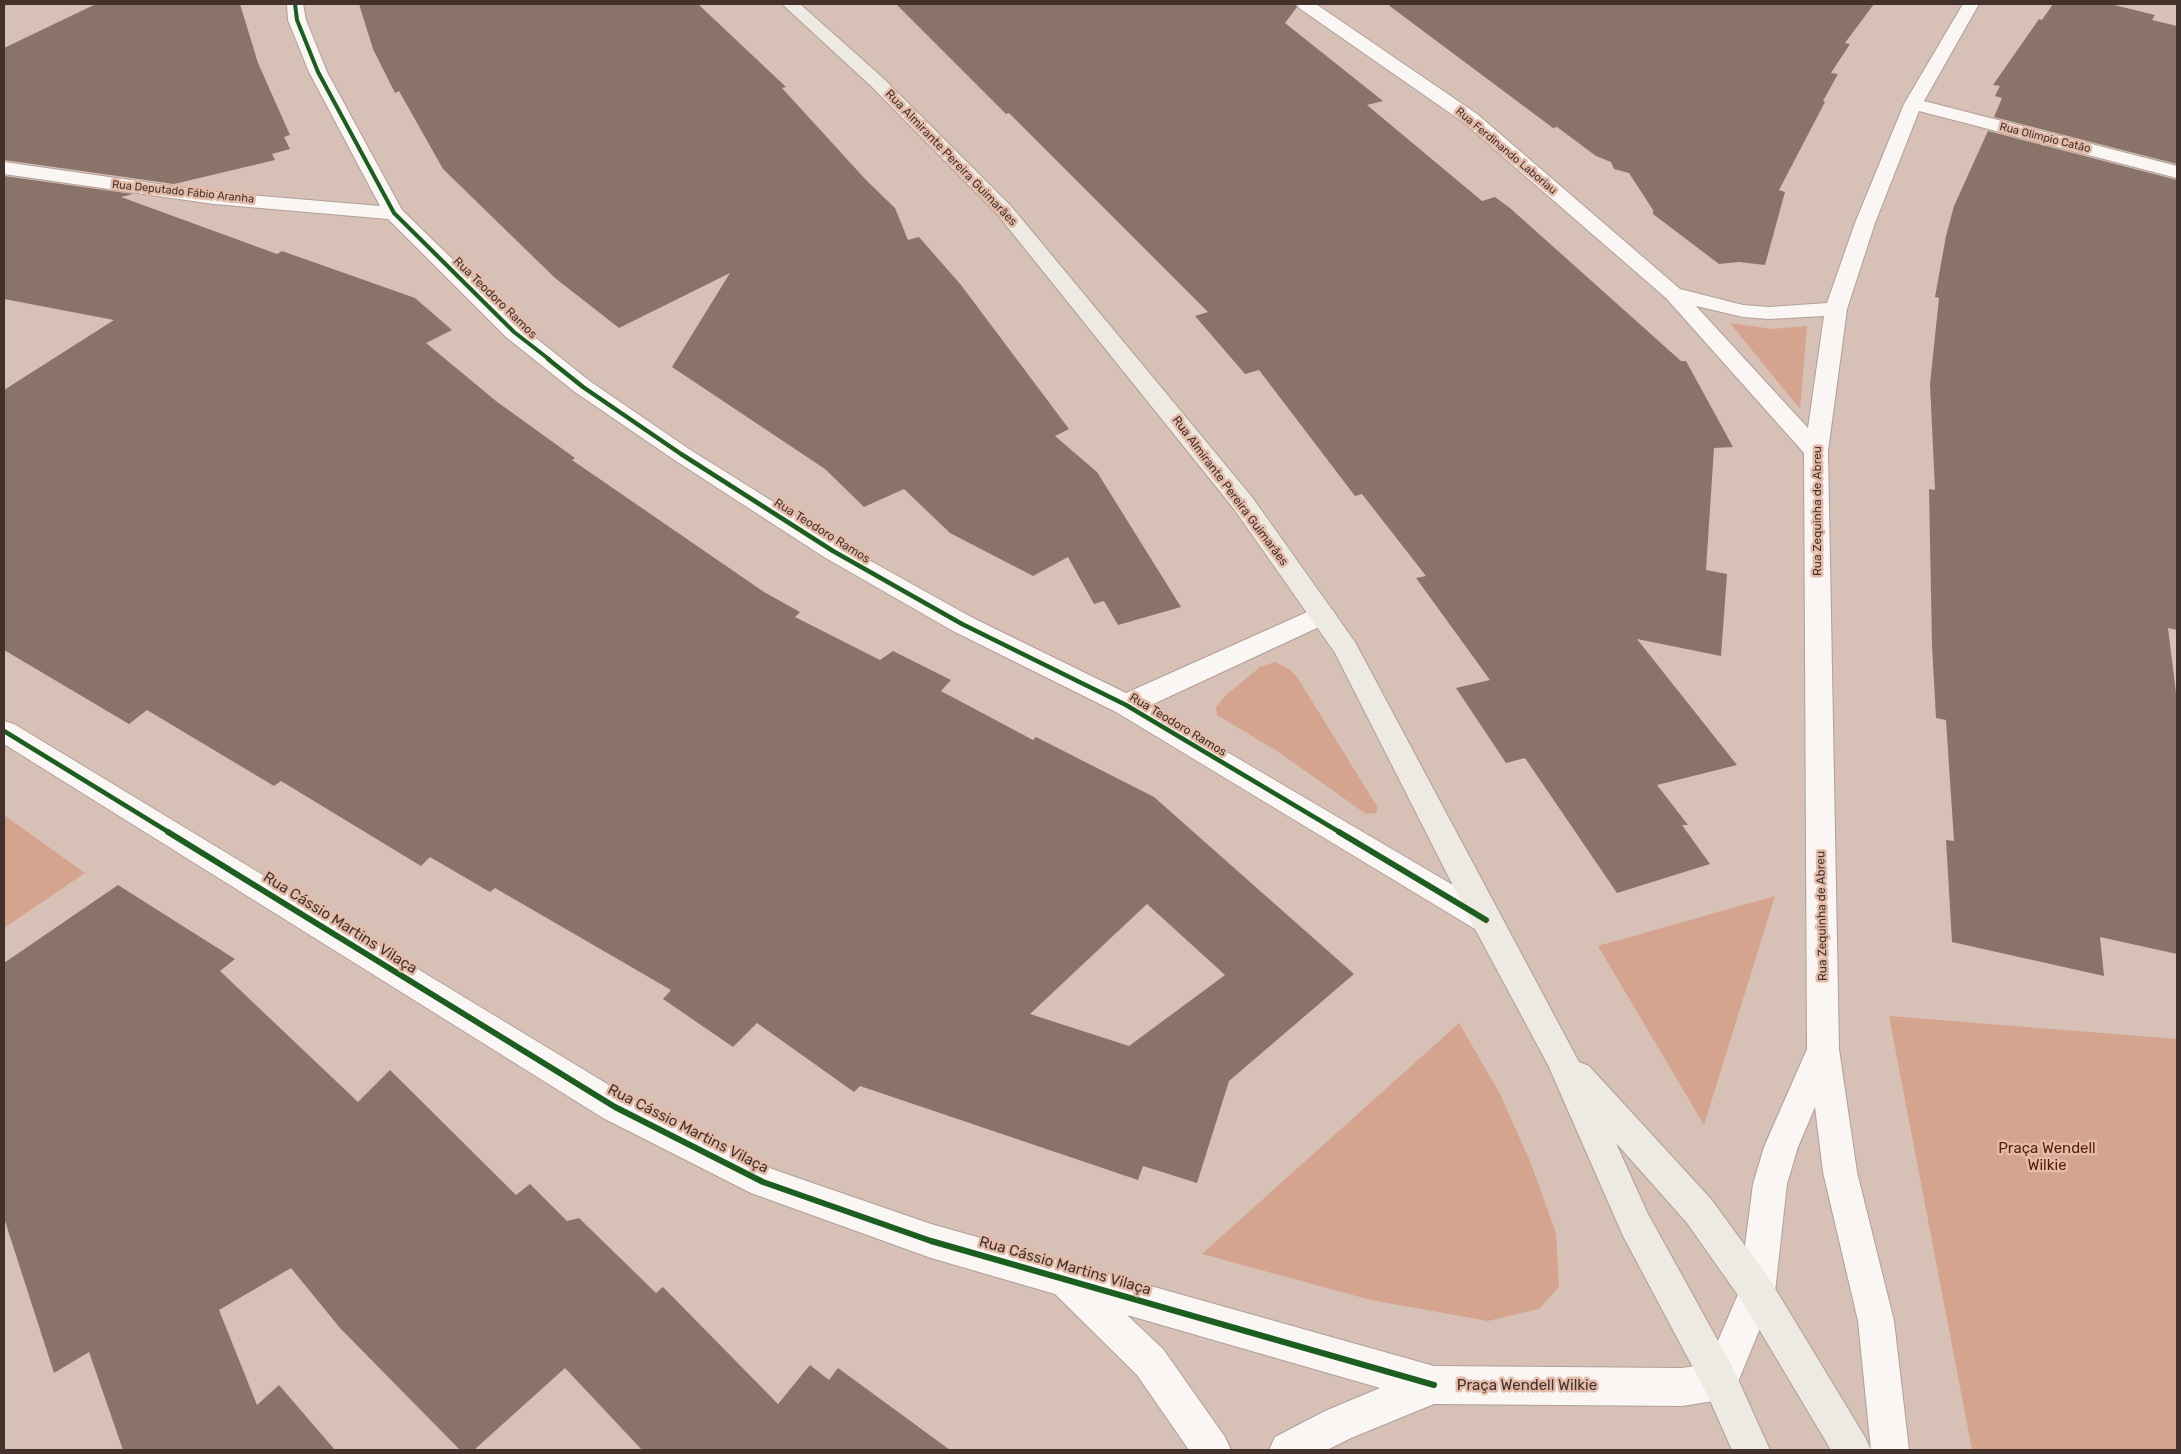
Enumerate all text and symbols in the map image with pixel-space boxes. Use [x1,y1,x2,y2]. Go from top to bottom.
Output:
street label: Rua Almirante Pereira Guimarães [882,87,1020,229]
street label: Rua Ferdinando Laboriau [1453,105,1559,197]
street label: Rua Olimpio Catão [1998,120,2092,156]
street label: Rua Deputado Fábio Aranha [111,178,255,206]
street label: Rua Teodoro Ramos [450,254,540,342]
street label: Rua Almirante Pereira Guimarães [1169,413,1291,569]
street label: Rua Zequinha de Abreu [1811,446,1825,576]
street label: Rua Teodoro Ramos [771,496,873,566]
street label: Rua Teodoro Ramos [1127,690,1229,760]
street label: Rua Zequinha de Abreu [1814,851,1830,981]
street label: Rua Cássio Martins Vilaça [260,868,420,978]
street label: Rua Cássio Martins Vilaça [605,1081,771,1177]
park label: Praça Wendell Wilkie [1998,1140,2096,1175]
street label: Rua Cássio Martins Vilaça [977,1233,1153,1299]
street label: Praça Wendell Wilkie [1457,1377,1597,1395]

